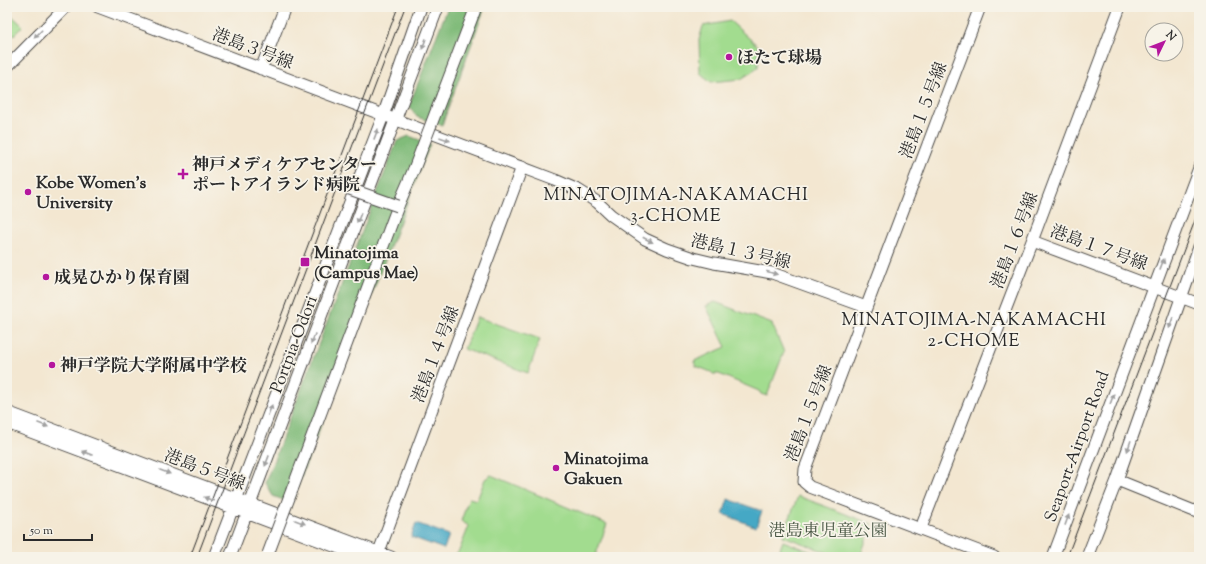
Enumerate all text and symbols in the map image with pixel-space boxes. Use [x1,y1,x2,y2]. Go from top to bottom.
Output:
north arrow [1144,22,1184,62]
street label: 港島３号線 [208,23,296,76]
text: N [1161,26,1180,45]
one-way arrow [33,29,43,39]
one-way arrow [421,38,427,50]
place label: ほたて球場 [737,47,822,71]
marker: ほたて球場 [724,52,734,62]
street label: 港島１５号線 [895,59,954,163]
one-way arrow [373,129,379,140]
one-way arrow [440,136,452,142]
place label: 神戸メディケアセンター ポートアイランド病院 [192,154,377,198]
marker: 神戸メディケアセンター ポートアイランド病院 [177,168,189,180]
place label: Kobe Women's University [36,172,146,216]
district label: MINATOJIMA-NAKAMACHI 3-CHOME [543,183,809,230]
marker: Kobe Women's University [23,187,33,197]
street label: 港島１６号線 [986,189,1045,293]
one-way arrow [355,212,361,224]
street label: 港島１７号線 [1046,220,1150,278]
street label: 港島１３号線 [688,230,793,276]
one-way arrow [642,236,653,243]
place label: Minatojima (Campus Mae) [314,242,418,286]
marker: Minatojima (Campus Mae) [299,256,311,268]
one-way arrow [1160,257,1166,269]
place label: 成晃ひかり保育園 [54,267,190,291]
one-way arrow [767,270,779,276]
marker: 成晃ひかり保育園 [41,272,51,282]
street label: Portpia-Odori [265,292,324,397]
street label: 港島１４号線 [407,303,466,407]
district label: MINATOJIMA-NAKAMACHI 2-CHOME [841,308,1107,355]
one-way arrow [1168,317,1174,329]
one-way arrow [309,334,315,346]
place label: 神戸学院大学附属中学校 [60,355,247,379]
marker: 神戸学院大学附属中学校 [47,360,57,370]
street label: 港島１５号線 [780,362,839,466]
street label: Seaport-Airport Road [1039,367,1117,526]
one-way arrow [1110,392,1116,404]
one-way arrow [267,403,273,415]
one-way arrow [38,423,50,429]
one-way arrow [1125,440,1131,452]
street label: 港島５号線 [160,444,248,497]
place label: Minatojima Gakuen [564,448,649,492]
one-way arrow [80,450,92,456]
one-way arrow [264,455,270,467]
marker: Minatojima Gakuen [551,463,561,473]
one-way arrow [159,469,171,475]
one-way arrow [202,496,214,502]
one-way arrow [1064,514,1070,526]
scale bar [24,516,92,542]
one-way arrow [294,520,306,526]
park label: 港島東児童公園 [769,520,888,544]
text: 50 m [29,522,53,540]

